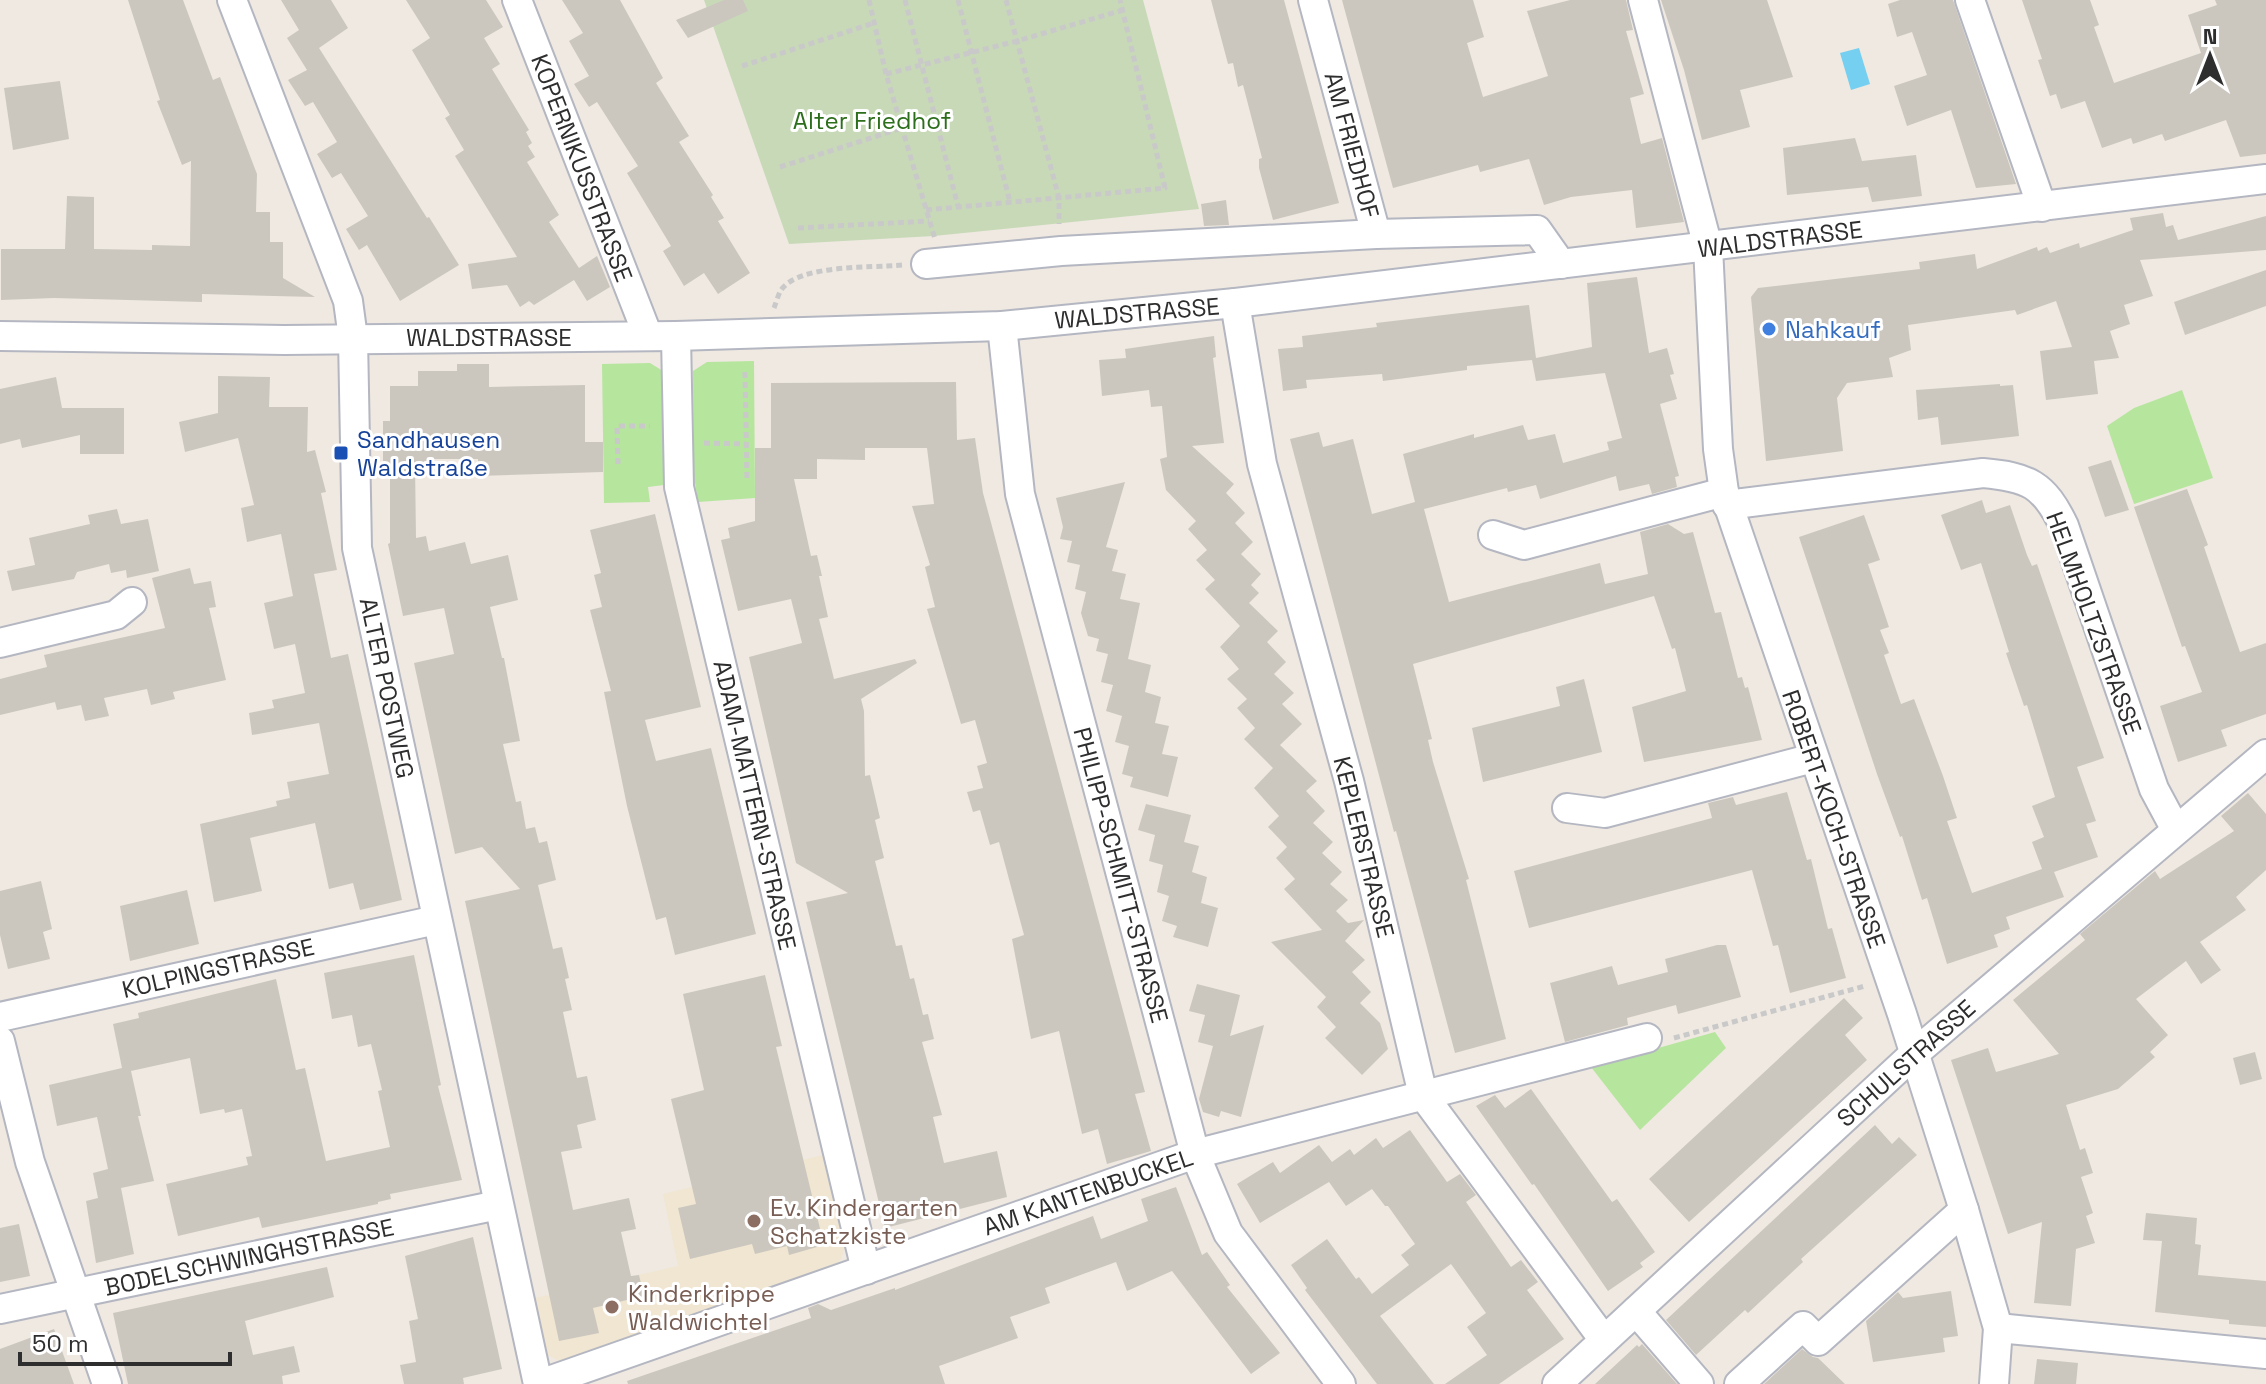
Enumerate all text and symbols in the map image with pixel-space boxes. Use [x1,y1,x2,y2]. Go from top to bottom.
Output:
north arrow [2170,16,2250,96]
text: N [2203,22,2217,50]
street label: KOPERNIKUSSTRASSE [524,50,640,286]
street label: AM FRIEDHOF [1318,68,1386,222]
park label: Alter Friedhof [793,105,951,136]
street label: WALDSTRASSE [1696,214,1864,264]
street label: WALDSTRASSE [1053,290,1221,336]
place label: Nahkauf [1785,314,1881,345]
marker: Nahkauf [1760,320,1778,338]
street label: WALDSTRASSE [406,322,572,353]
place label: Sandhausen Waldstraße [357,424,500,483]
marker: Sandhausen Waldstraße [332,444,350,462]
street label: HELMHOLTZSTRASSE [2039,507,2149,739]
street label: ALTER POSTWEG [353,595,421,781]
street label: ADAM-MATTERN-STRASSE [707,657,803,953]
street label: ROBERT-KOCH-STRASSE [1775,686,1893,952]
street label: PHILIPP-SCHMITT-STRASSE [1067,724,1175,1026]
street label: KEPLERSTRASSE [1327,753,1401,941]
street label: KOLPINGSTRASSE [119,931,317,1005]
street label: SCHULSTRASSE [1830,993,1982,1133]
street label: AM KANTENBUCKEL [979,1142,1197,1242]
place label: Ev. Kindergarten Schatzkiste [770,1192,958,1251]
street label: BODELSCHWINGHSTRASSE [101,1211,397,1303]
marker: Ev. Kindergarten Schatzkiste [745,1212,763,1230]
place label: Kinderkrippe Waldwichtel [628,1278,775,1337]
marker: Kinderkrippe Waldwichtel [603,1298,621,1316]
scale bar [20,1316,230,1366]
text: 50 m [32,1328,89,1359]

